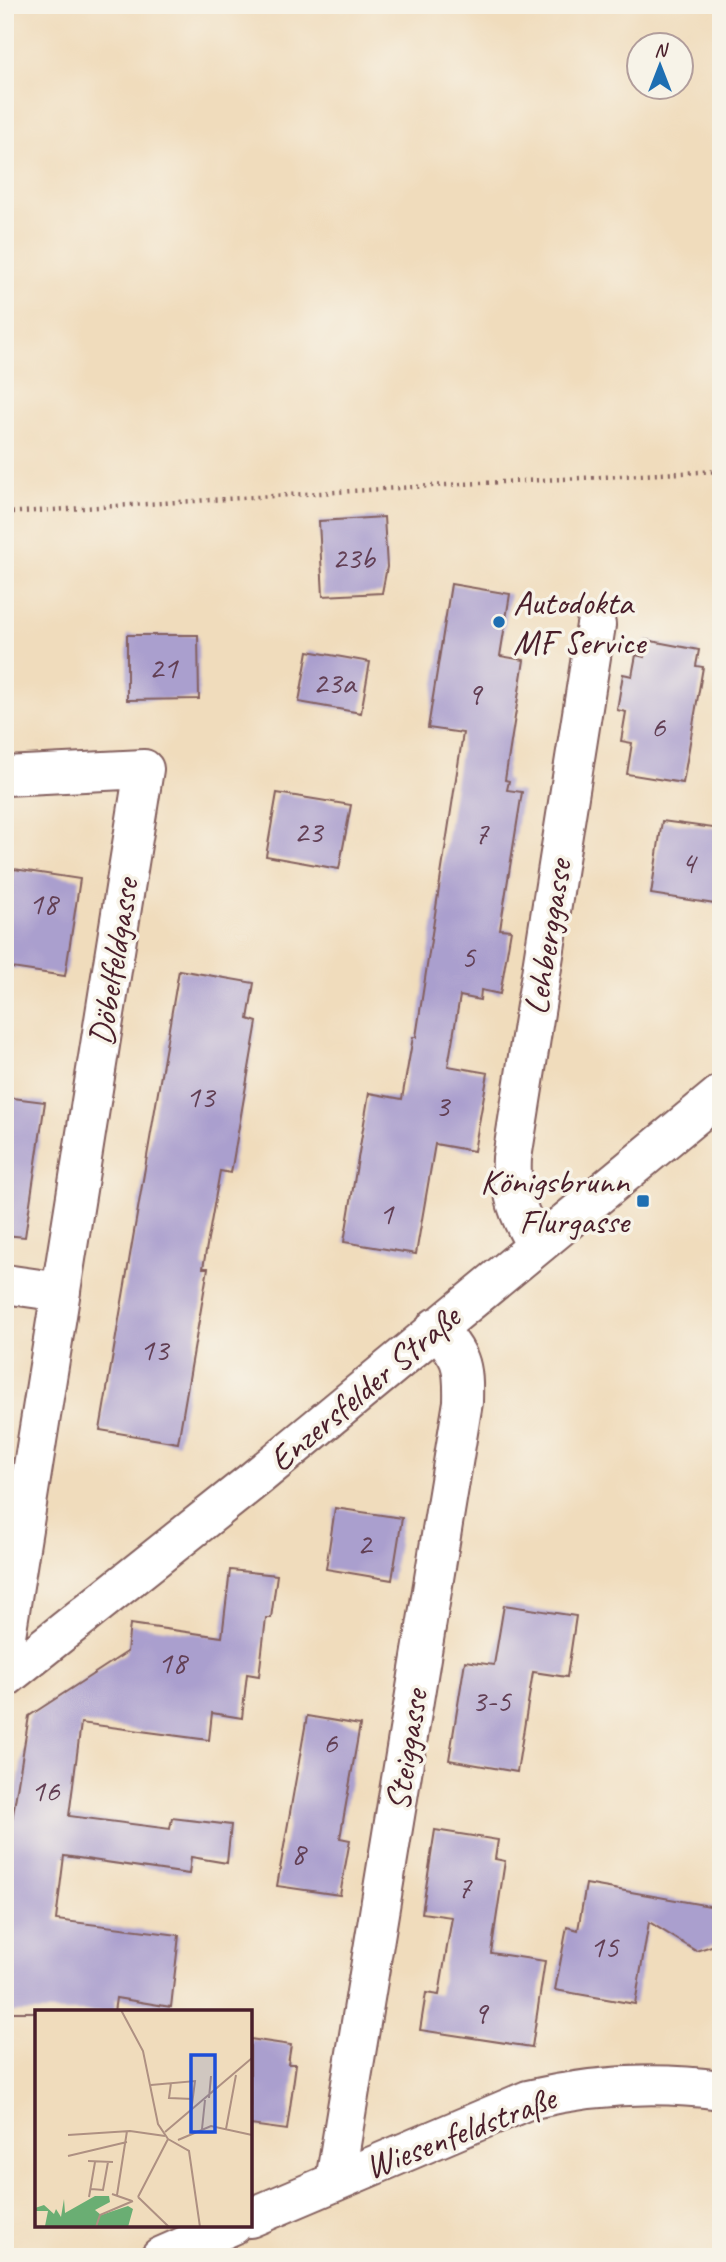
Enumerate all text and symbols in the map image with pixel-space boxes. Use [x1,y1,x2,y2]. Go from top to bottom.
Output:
north arrow [624,32,694,102]
text: N [654,38,669,62]
house number: 23b [332,537,376,578]
place label: Autodokta MF Service [513,580,648,665]
marker: Autodokta MF Service [491,614,507,630]
house number: 21 [149,647,179,688]
house number: 23a [313,662,357,703]
house number: 9 [467,673,484,714]
house number: 6 [651,706,667,747]
house number: 23 [294,811,325,852]
house number: 7 [474,813,490,854]
house number: 4 [681,842,699,883]
street label: Lehberggasse [513,854,582,1018]
street label: Döbelfeldgasse [78,873,149,1049]
house number: 18 [29,883,60,924]
house number: 5 [461,936,477,977]
house number: 13 [186,1076,217,1117]
house number: 3 [435,1085,452,1126]
place label: Königsbrunn Flurgasse [480,1159,632,1244]
house number: 1 [379,1193,395,1234]
marker: Königsbrunn Flurgasse [635,1193,651,1209]
street label: Enzersfelder Straße [259,1293,471,1482]
house number: 13 [140,1329,171,1370]
house number: 2 [357,1523,374,1564]
house number: 18 [158,1642,189,1683]
house number: 3-5 [471,1680,512,1721]
street label: Steiggasse [375,1684,439,1814]
house number: 6 [323,1722,339,1763]
house number: 16 [31,1770,61,1811]
house number: 8 [291,1833,308,1874]
house number: 7 [457,1867,473,1908]
house number: 15 [590,1926,620,1967]
house number: 9 [473,1992,490,2033]
inset map [35,2010,252,2227]
street label: Wiesenfeldstraße [359,2075,564,2189]

